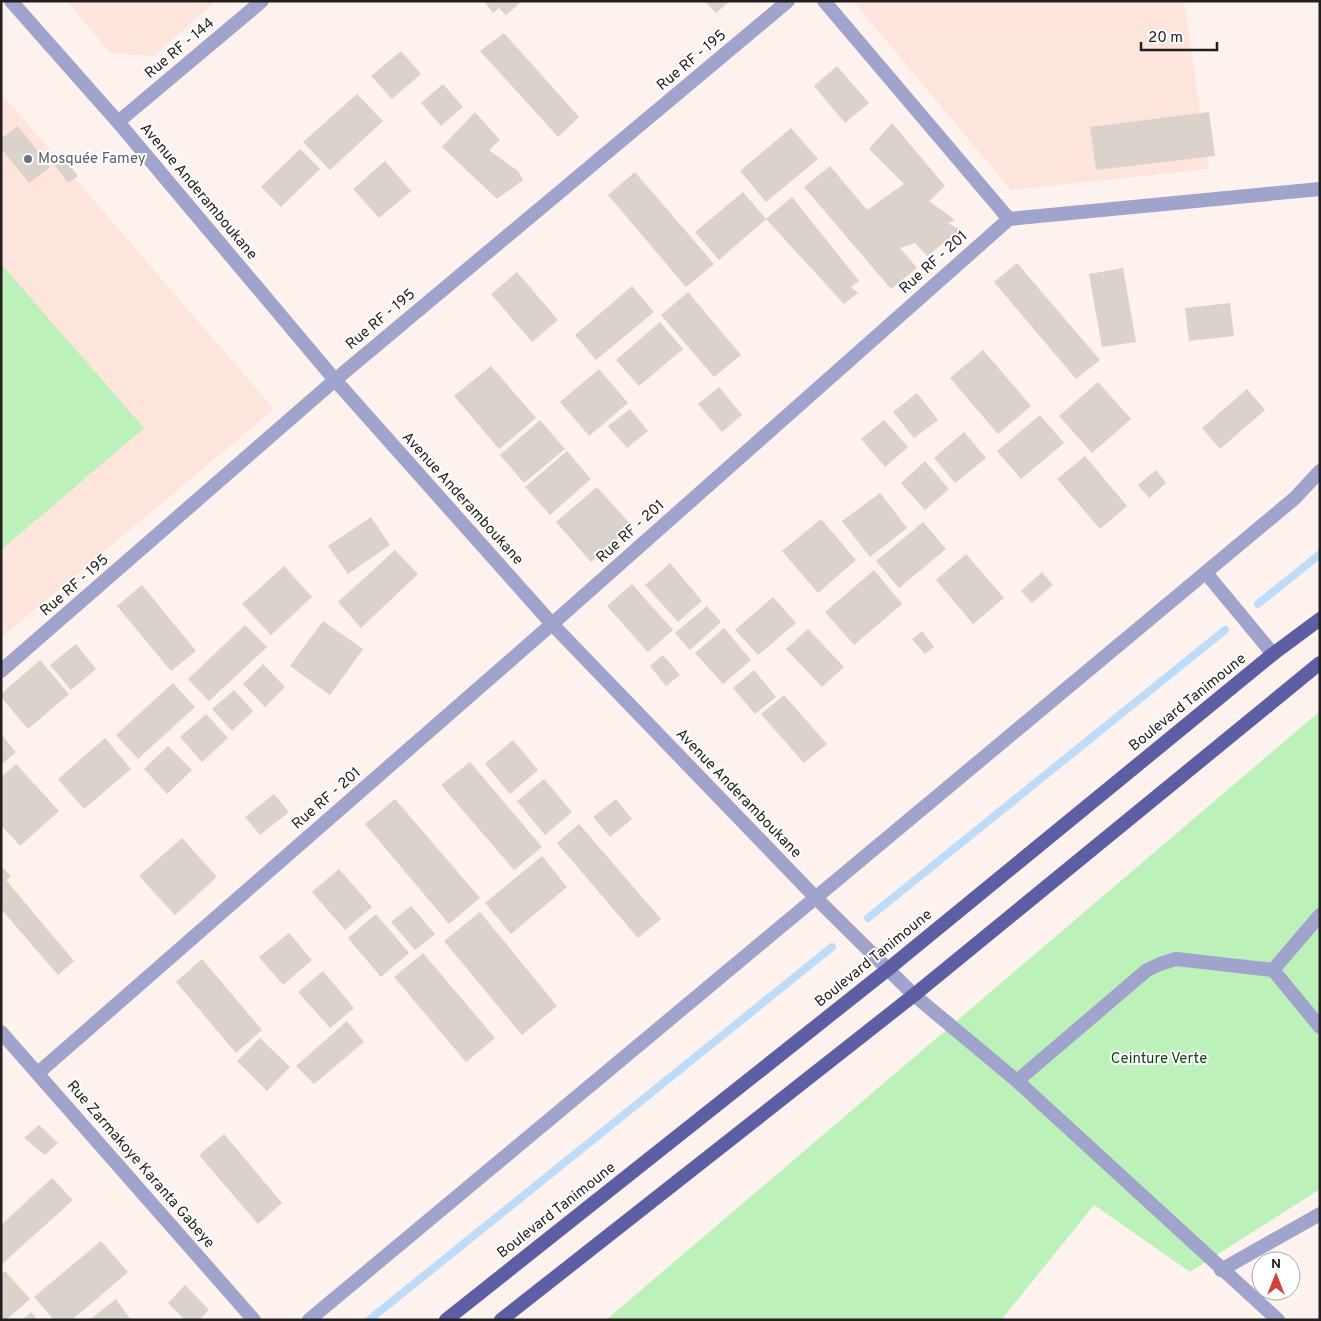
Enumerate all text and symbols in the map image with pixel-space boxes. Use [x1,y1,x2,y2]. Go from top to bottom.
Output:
street label: Rue RF - 144 [141,14,219,84]
scale bar [1141,20,1217,52]
street label: Rue RF - 195 [653,26,731,96]
text: 20 m [1148,29,1183,48]
street label: Avenue Anderamboukane [135,120,261,264]
place label: Mosquée Famey [38,150,146,169]
marker: Mosquée Famey [22,153,34,165]
street label: Rue RF - 201 [896,227,972,299]
street label: Rue RF - 195 [342,285,420,355]
street label: Avenue Anderamboukane [397,428,527,570]
street label: Rue RF - 201 [593,496,669,568]
street label: Rue RF - 195 [37,551,113,621]
street label: Boulevard Tanimoune [1125,650,1251,756]
street label: Avenue Anderamboukane [671,725,805,863]
street label: Rue RF - 201 [288,764,366,834]
street label: Boulevard Tanimoune [811,906,937,1012]
park label: Ceinture Verte [1111,1050,1207,1069]
street label: Rue Zarmakoye Karanta Gabeye [62,1077,218,1253]
street label: Boulevard Tanimoune [494,1159,620,1263]
north arrow [1251,1251,1301,1301]
text: N [1271,1256,1281,1273]

